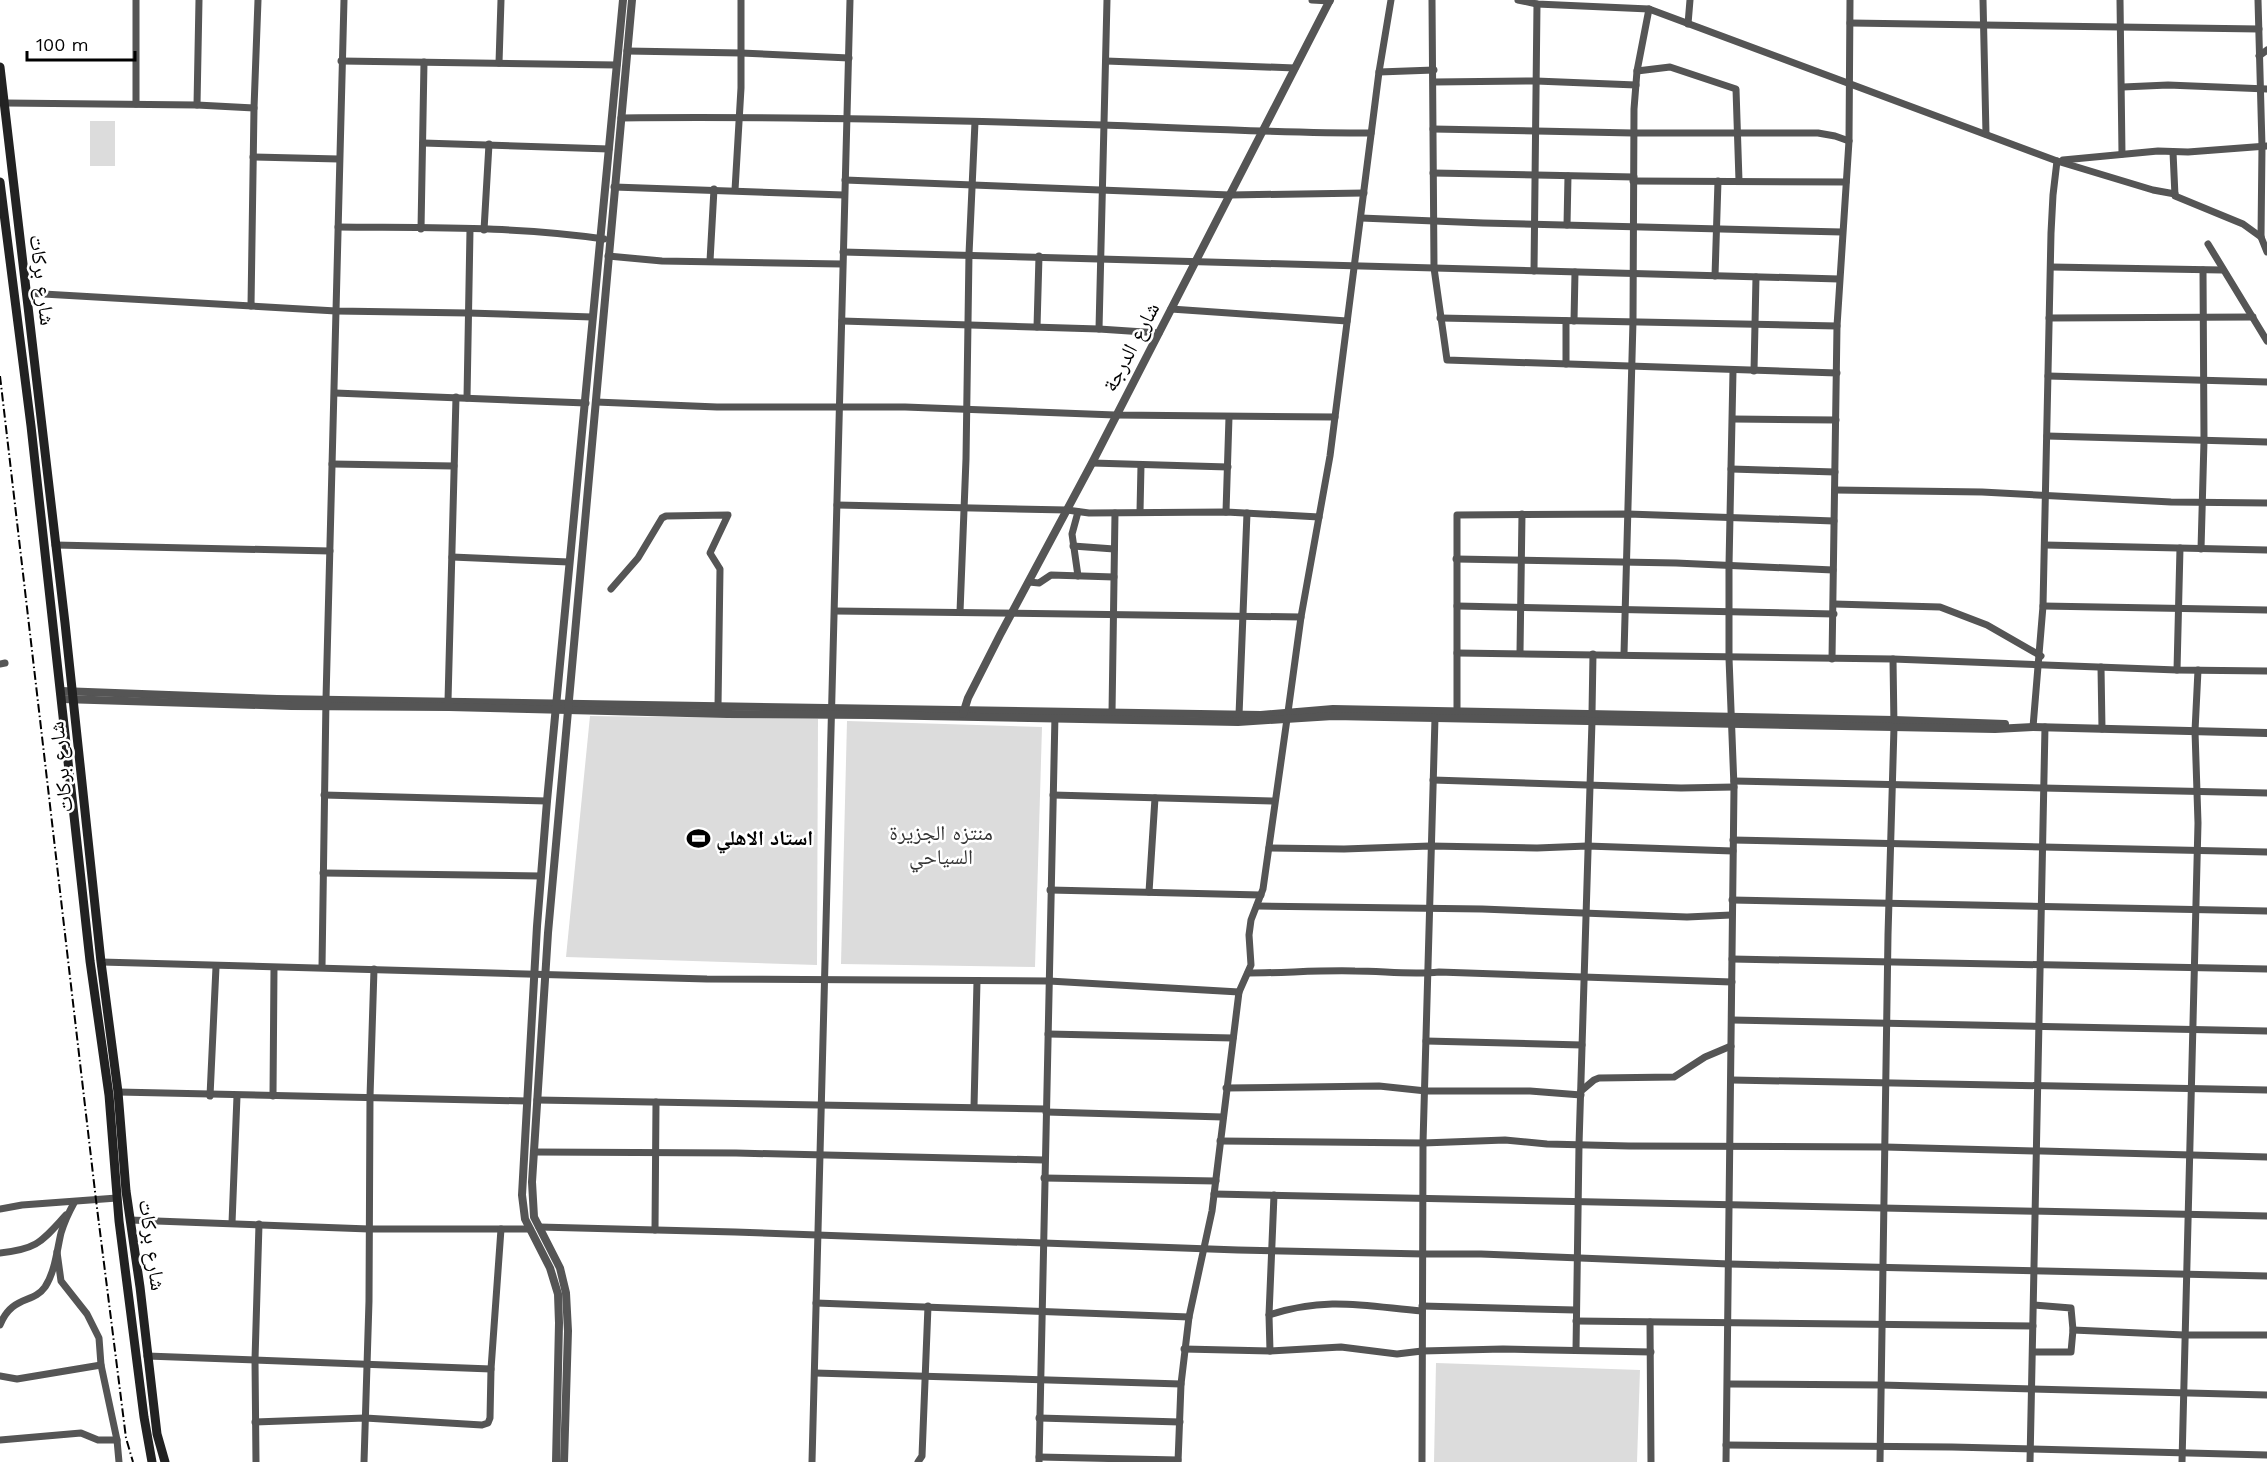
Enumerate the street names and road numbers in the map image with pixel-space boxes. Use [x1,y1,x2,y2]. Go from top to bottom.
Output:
street label: شارع بركات [24,233,60,327]
street label: شارع الدرجة [1097,298,1165,396]
street label: شارع بركات [43,720,79,814]
street label: شارع بركات [133,1198,171,1292]

